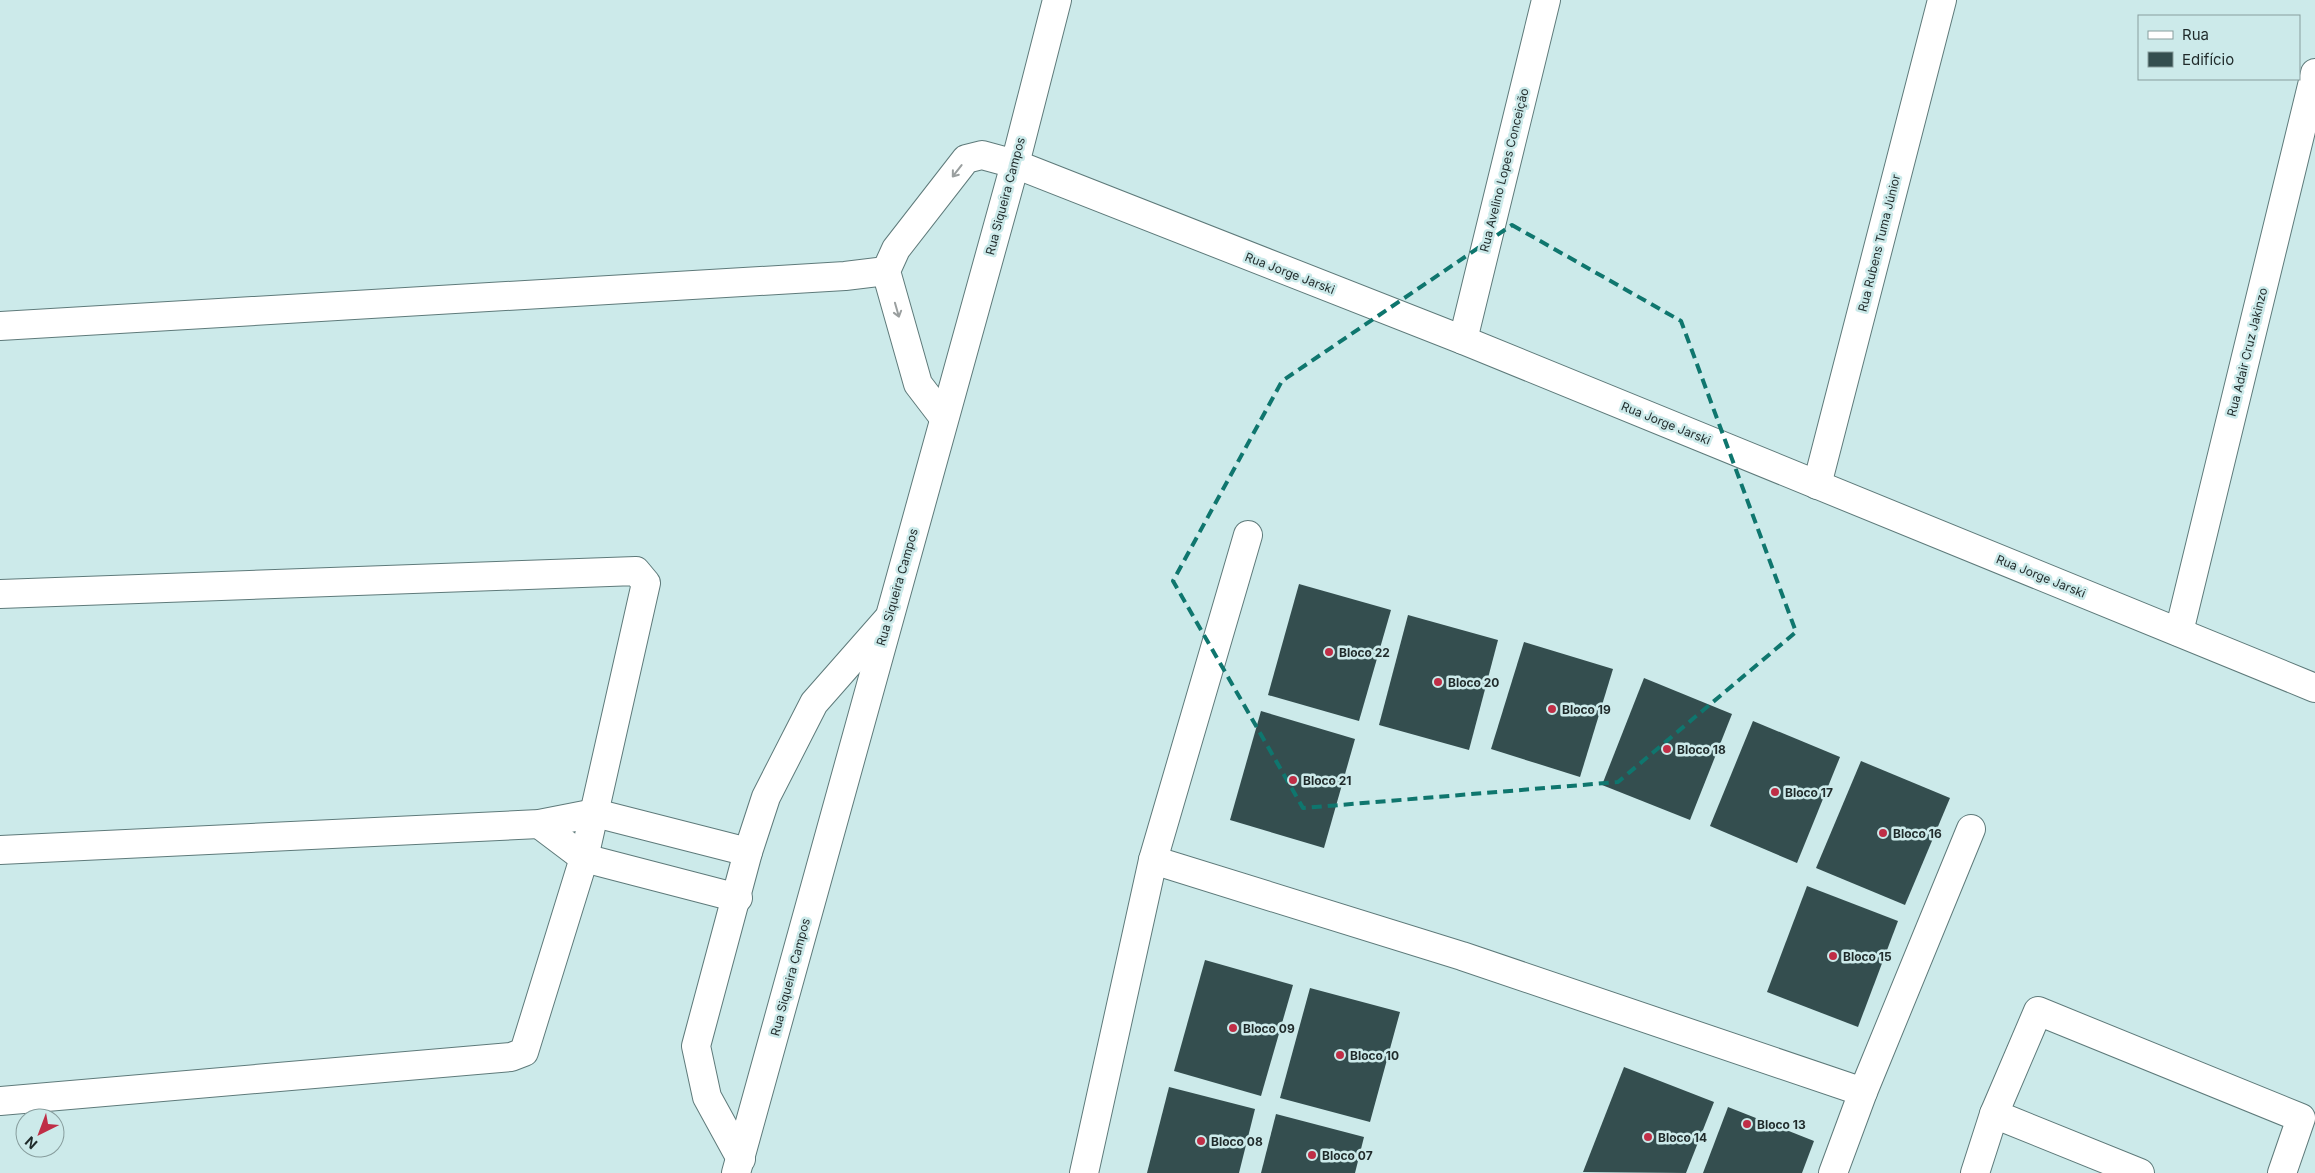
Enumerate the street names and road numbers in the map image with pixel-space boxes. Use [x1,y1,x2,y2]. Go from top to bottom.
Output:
street label: Rua Avelino Lopes Conceição [1476,87,1532,253]
street label: Rua Siqueira Campos [982,135,1028,257]
street label: Rua Rubens Tuma Júnior [1855,172,1903,313]
street label: Rua Jorge Jarski [1243,249,1337,297]
street label: Rua Adair Cruz Jakinzo [2224,286,2270,418]
street label: Rua Jorge Jarski [1619,398,1713,448]
street label: Rua Siqueira Campos [873,527,921,647]
street label: Rua Jorge Jarski [1994,551,2088,601]
street label: Rua Siqueira Campos [767,916,813,1038]

